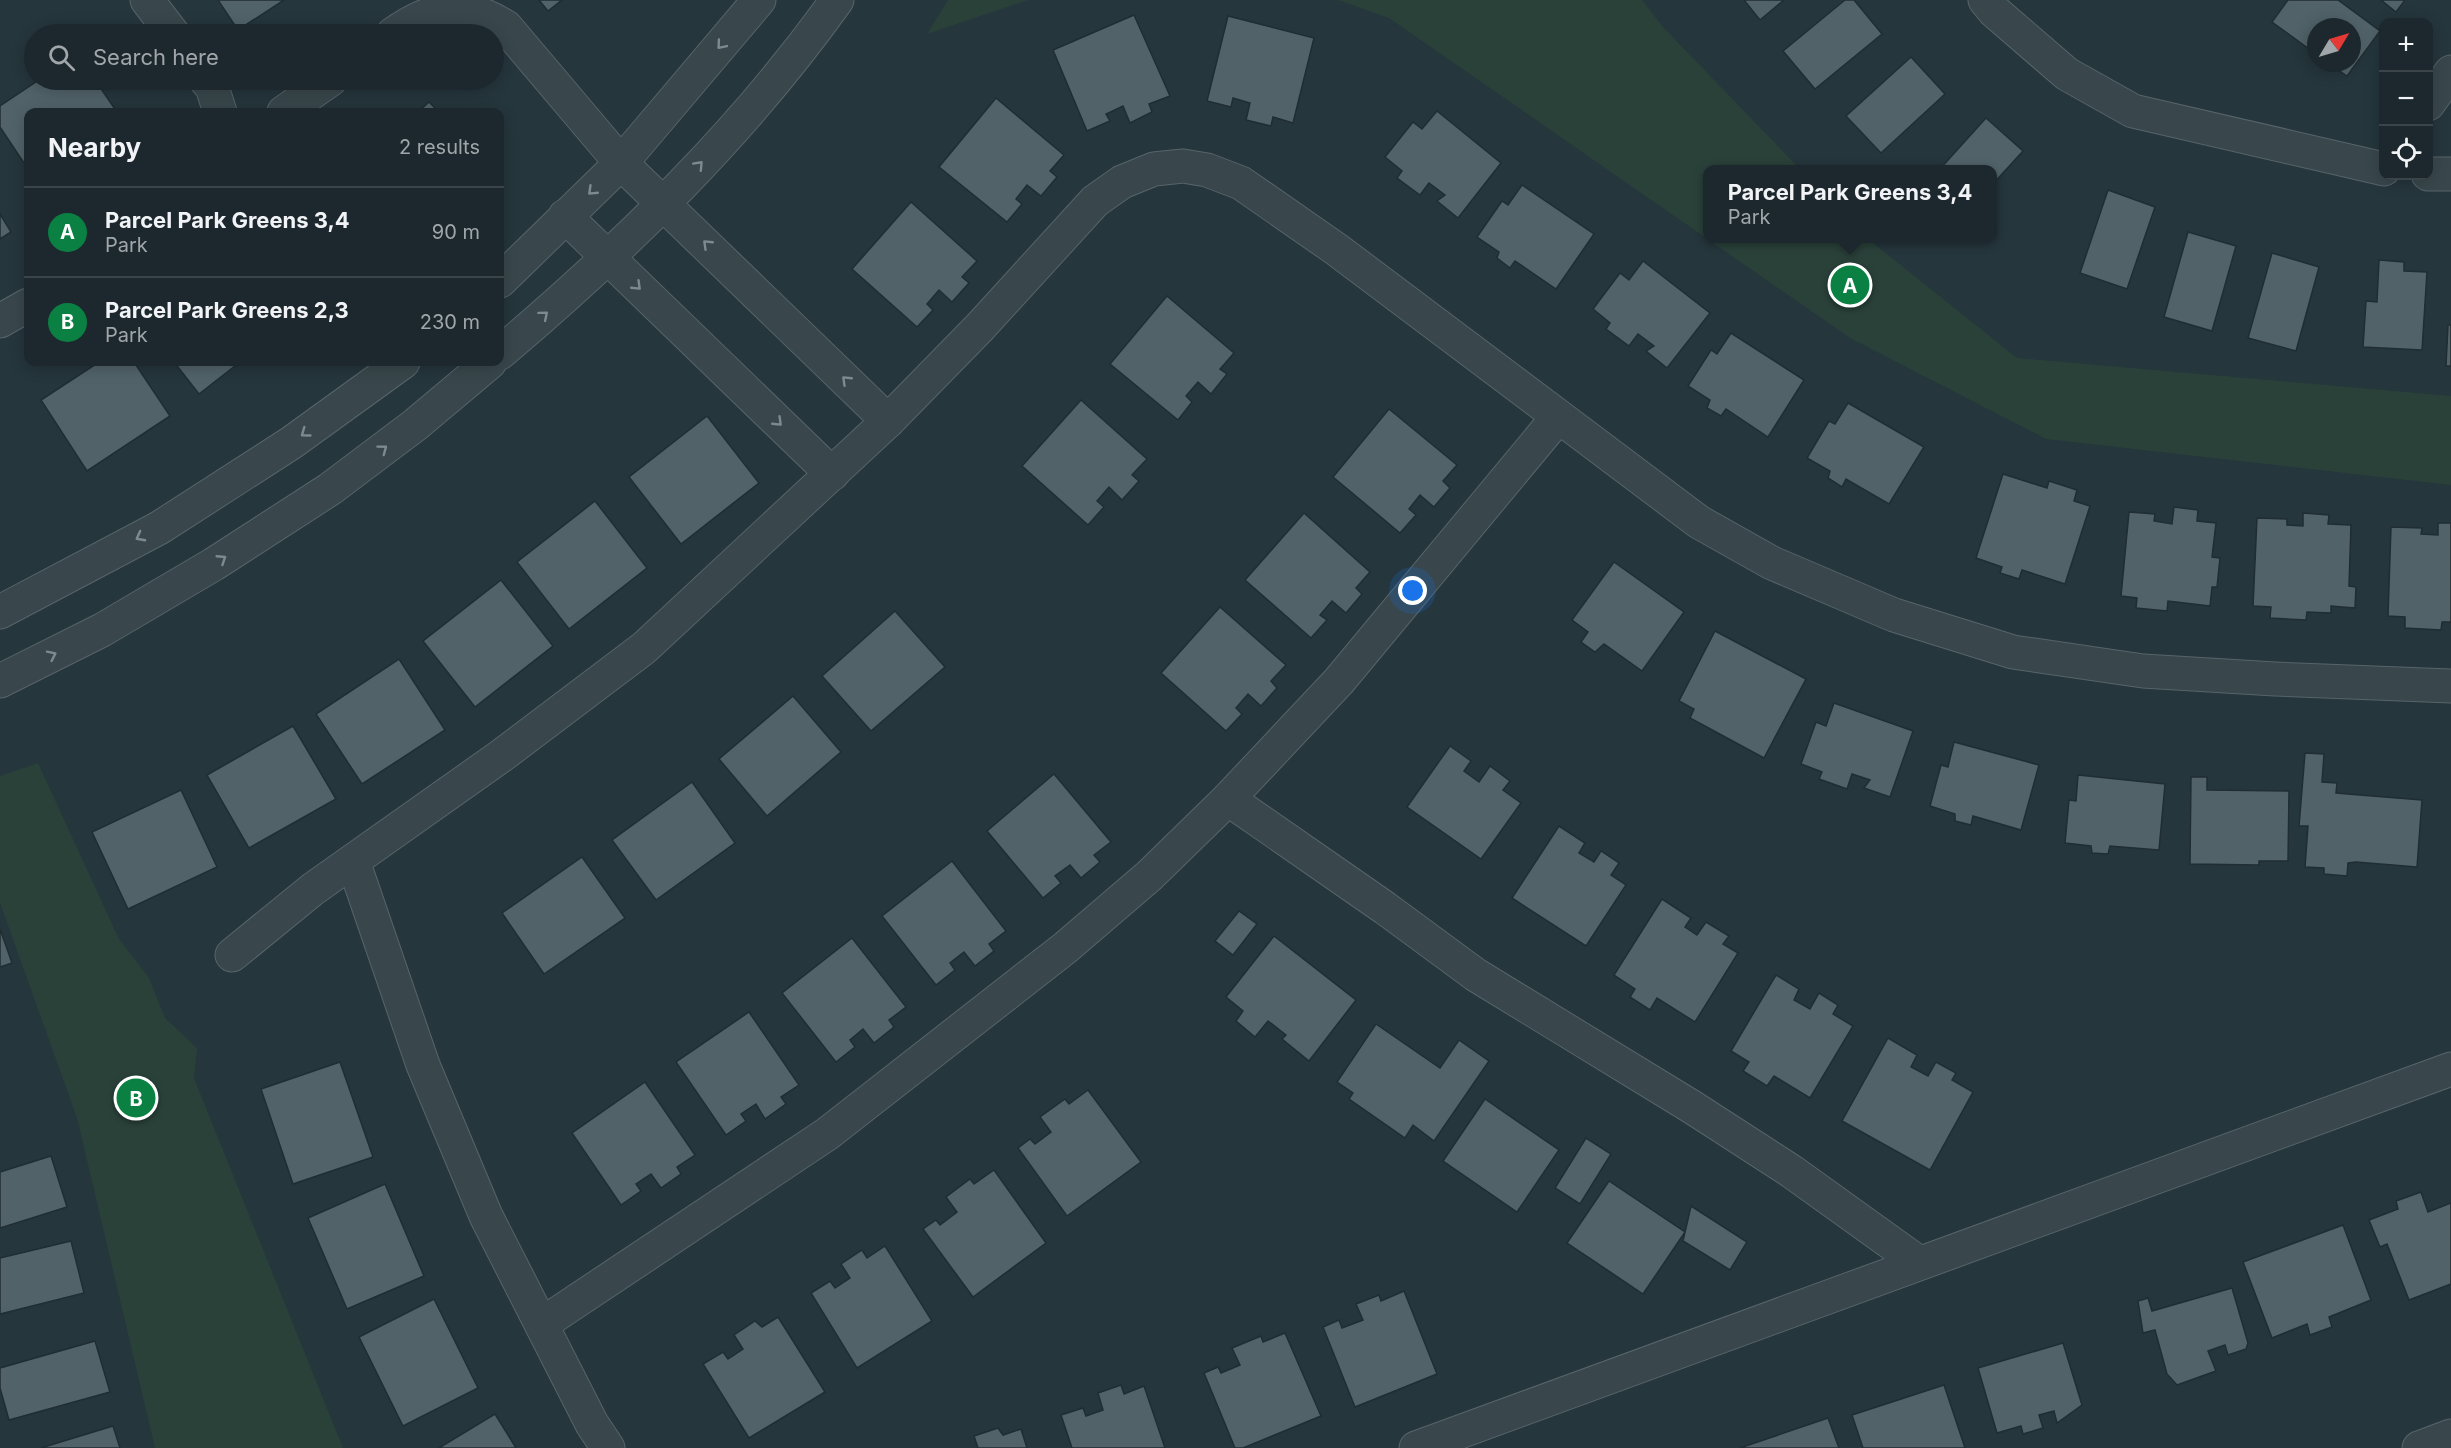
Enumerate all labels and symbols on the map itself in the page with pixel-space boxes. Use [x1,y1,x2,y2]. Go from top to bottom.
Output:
north arrow [2307,18,2361,72]
one-way arrow [717,38,728,49]
one-way arrow [692,162,703,173]
one-way arrow [588,183,599,194]
one-way arrow [703,240,713,251]
pin: A [1830,262,1870,308]
one-way arrow [630,279,641,290]
one-way arrow [537,312,548,323]
one-way arrow [843,377,854,388]
one-way arrow [770,414,781,425]
one-way arrow [300,426,311,437]
one-way arrow [376,445,387,456]
one-way arrow [136,530,147,541]
one-way arrow [215,555,226,566]
your location [1398,576,1427,605]
one-way arrow [46,651,57,662]
pin: B [116,1076,156,1120]

